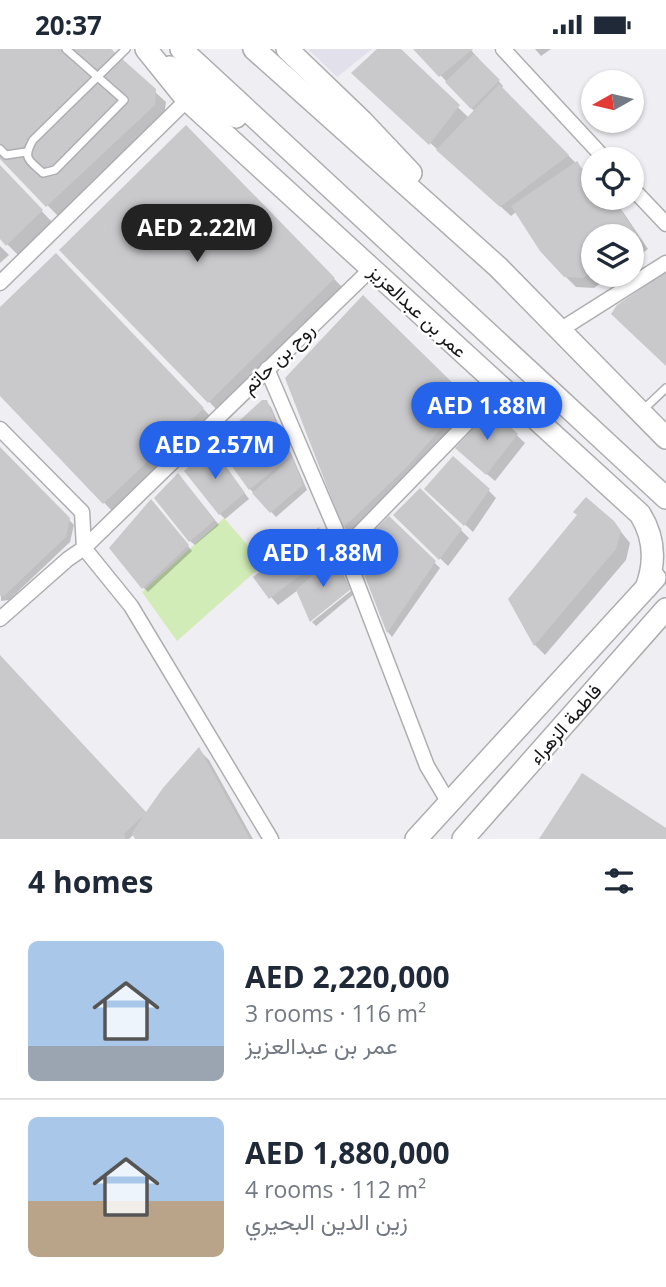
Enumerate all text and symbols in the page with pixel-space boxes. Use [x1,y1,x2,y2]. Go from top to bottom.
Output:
text: 20:37 [35,7,102,43]
north arrow [581,70,644,133]
map controls [581,70,644,287]
button: locate [581,147,644,210]
pin: AED 2.22M [117,205,277,264]
text: AED 2.22M [137,211,257,243]
button: layers [581,224,644,287]
street label: عمر بن عبدالعزيز [362,258,473,363]
street label: روح بن حاتم [236,317,320,399]
pin: AED 1.88M [407,383,567,442]
text: AED 1.88M [427,389,547,421]
pin: AED 2.57M [135,421,295,481]
text: AED 2.57M [155,428,275,460]
pin: AED 1.88M [243,529,403,589]
text: AED 1.88M [263,536,383,568]
street label: فاطمة الزهراء [523,678,607,770]
text: 4 homes [28,861,153,902]
icon: filters [600,862,638,900]
text: AED 2,220,000 [245,956,450,997]
icon: home [84,969,168,1053]
text: 3 rooms · 116 m² [245,997,426,1029]
text: عمر بن عبدالعزيز [245,1029,397,1061]
text: AED 1,880,000 [245,1132,450,1173]
icon: home [84,1145,168,1229]
text: 4 rooms · 112 m² [245,1173,426,1205]
text: زين الدين البحيري [245,1205,408,1237]

